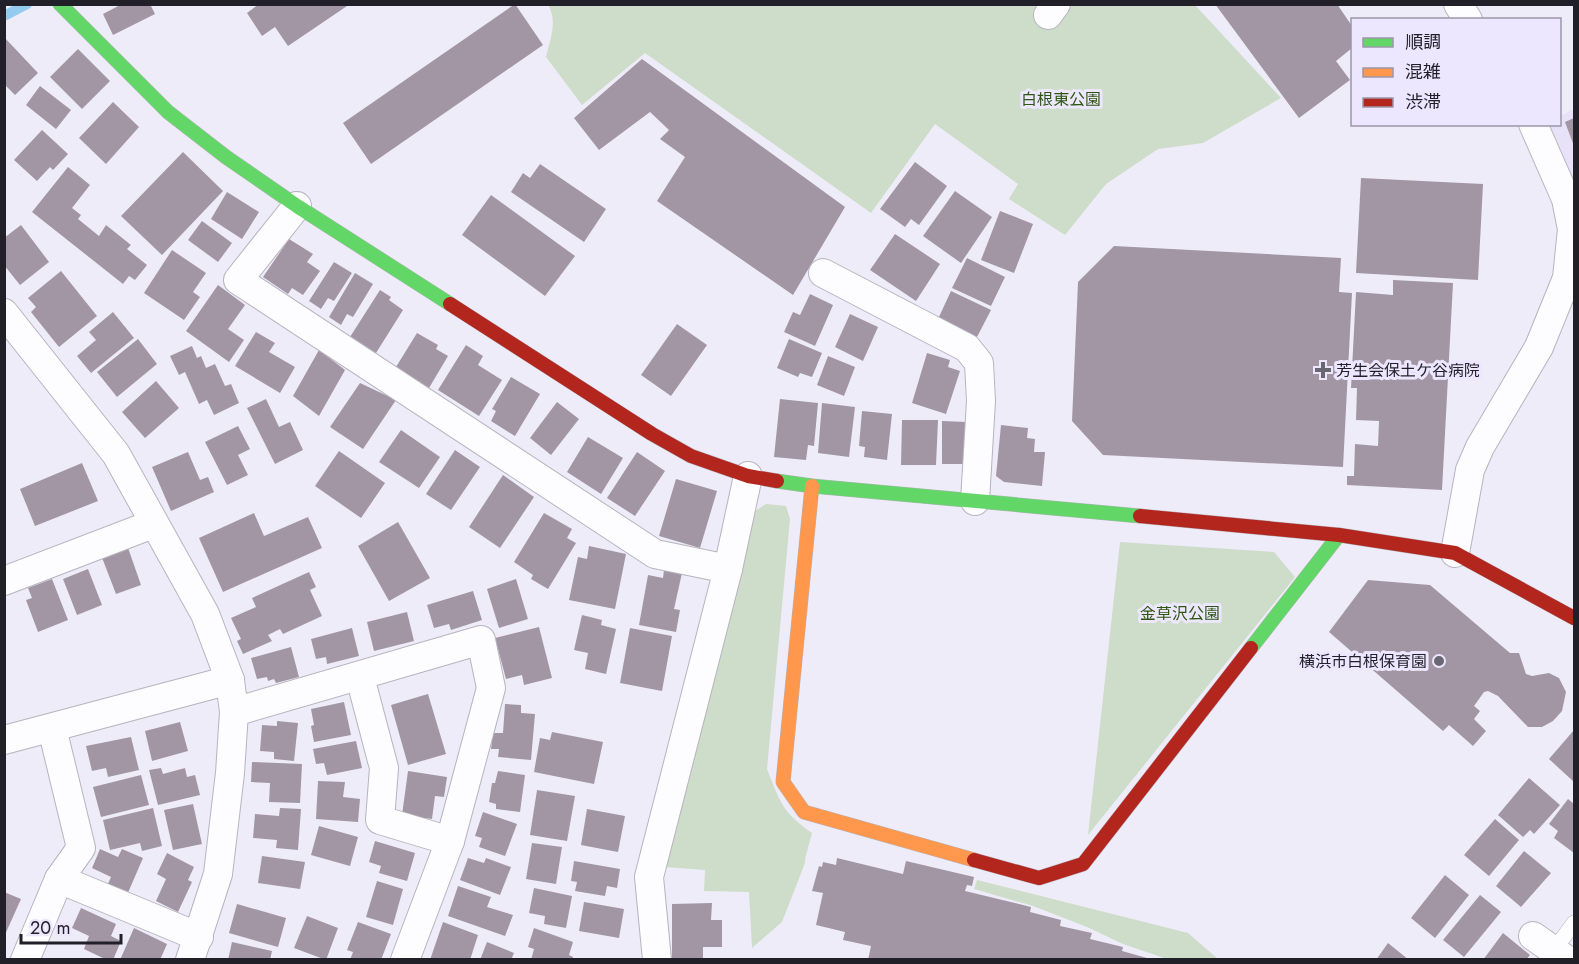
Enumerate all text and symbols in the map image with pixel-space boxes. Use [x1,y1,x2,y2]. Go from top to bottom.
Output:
legend [1351,18,1561,126]
text: 順調 [1405,29,1441,55]
text: 混雑 [1405,59,1441,85]
park label: 白根東公園 [1021,88,1101,111]
text: 渋滞 [1405,89,1441,115]
place label: 芳生会保土ケ谷病院 [1336,359,1480,382]
marker: 芳生会保土ケ谷病院 [1314,361,1332,379]
park label: 金草沢公園 [1140,602,1220,625]
place label: 横浜市白根保育園 [1299,650,1427,673]
marker: 横浜市白根保育園 [1432,654,1446,668]
scale bar [21,907,122,945]
text: 20 m [30,915,70,941]

